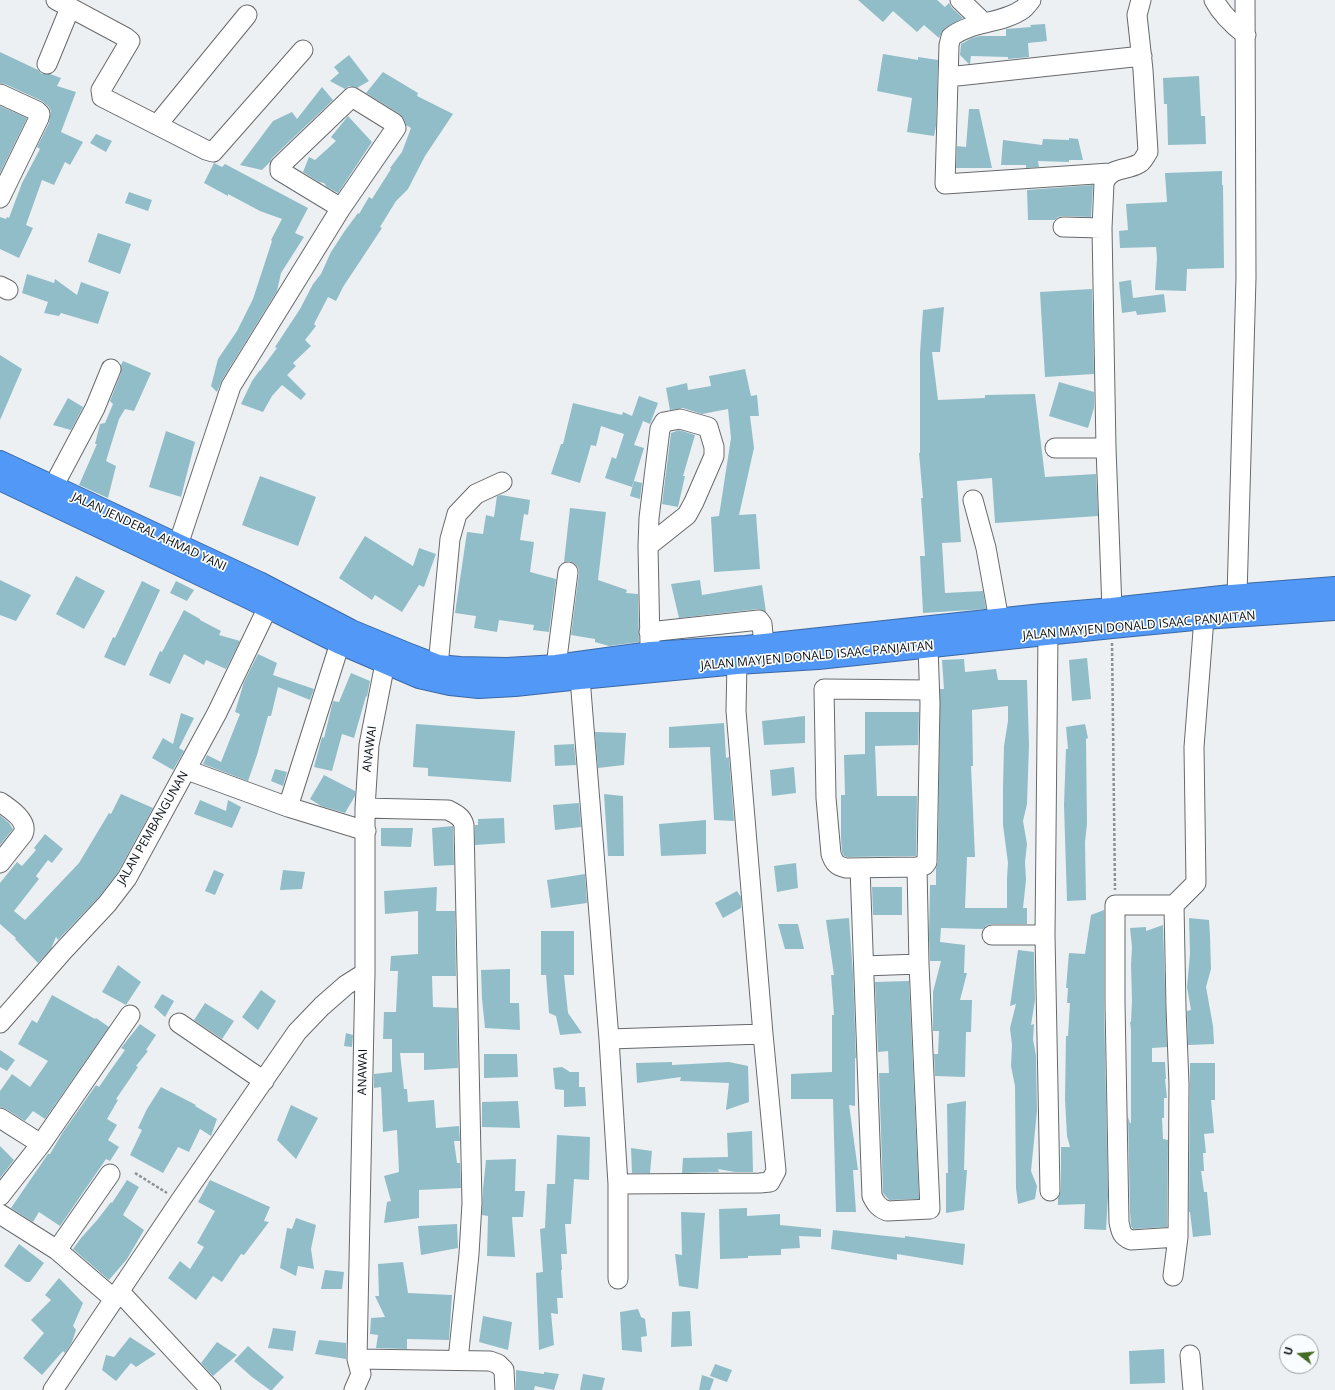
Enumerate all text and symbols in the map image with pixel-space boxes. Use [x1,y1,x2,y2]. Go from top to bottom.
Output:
street label: JALAN JENDERAL AHMAD YANI [69,490,229,574]
street label: JALAN MAYJEN DONALD ISAAC PANJAITAN [1022,609,1256,643]
street label: JALAN MAYJEN DONALD ISAAC PANJAITAN [700,639,934,673]
street label: ANAWAI [360,725,380,773]
street label: JALAN PEMBANGUNAN [115,769,191,887]
street label: ANAWAI [355,1049,371,1095]
north arrow [1279,1334,1319,1374]
text: U [1280,1345,1296,1357]

